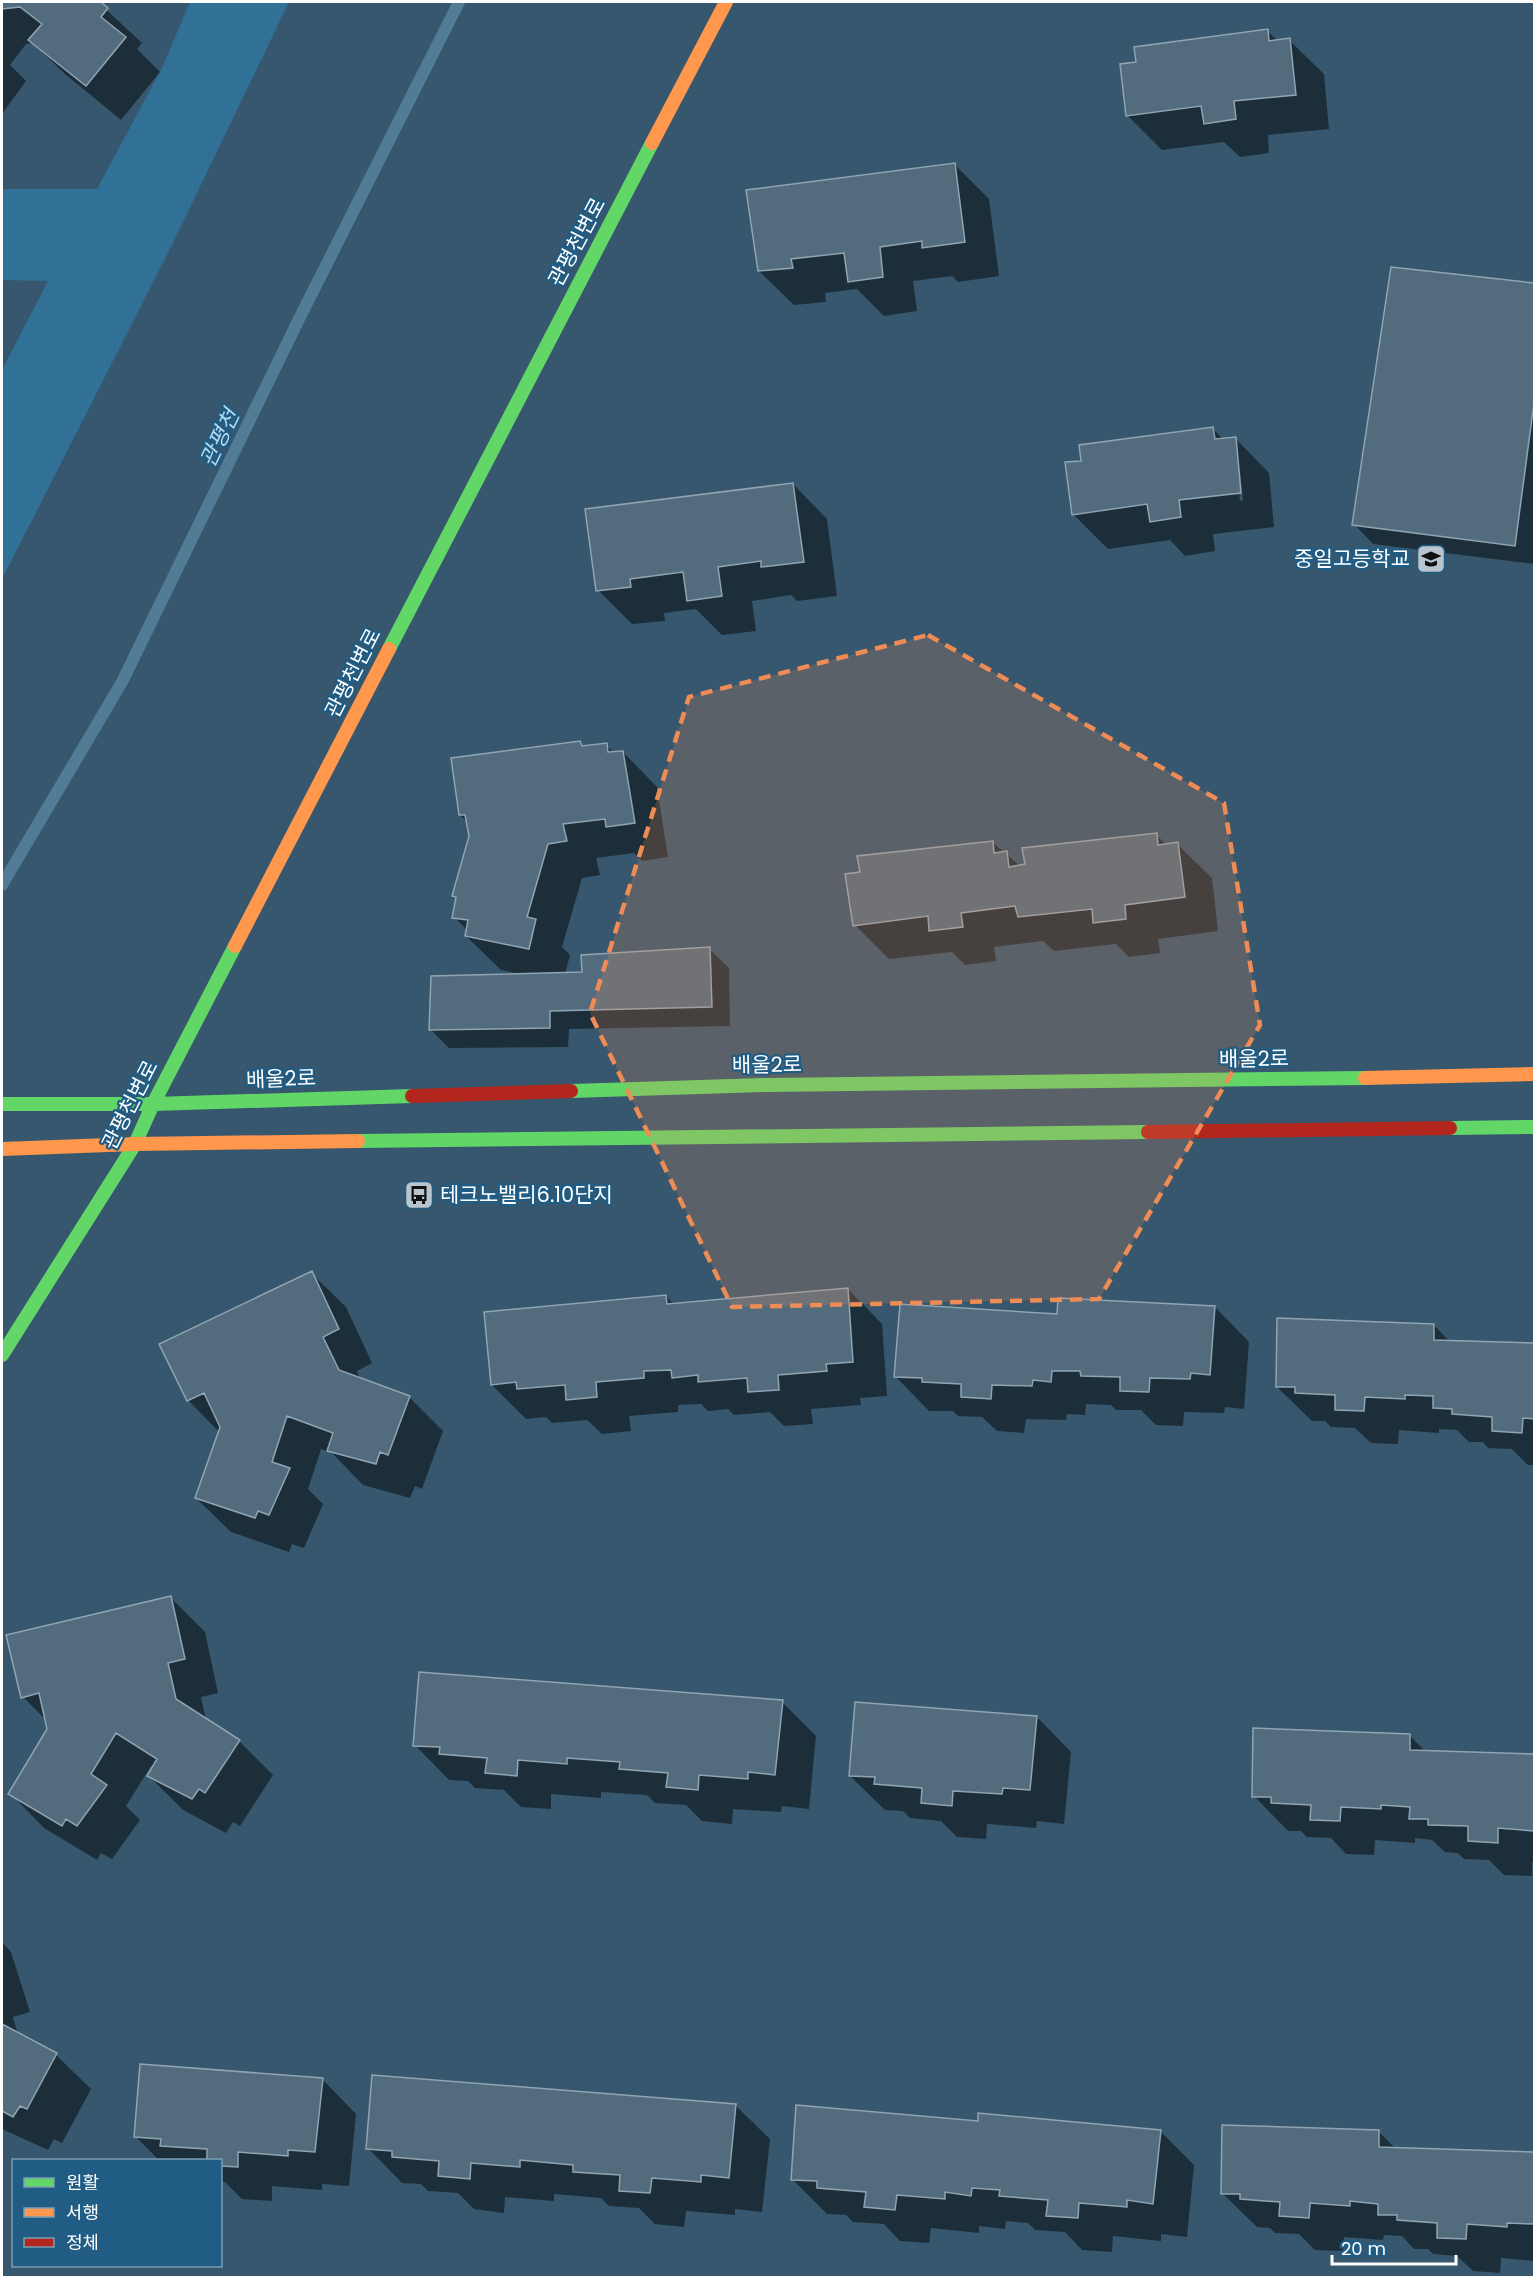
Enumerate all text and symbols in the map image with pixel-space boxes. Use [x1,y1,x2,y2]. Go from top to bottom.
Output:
street label: 관평천변로 [541,192,612,291]
water label: 관평천 [192,402,248,472]
school or university icon: 중일고등학교 [1415,543,1447,575]
place label: 중일고등학교 [1294,544,1410,573]
street label: 관평천변로 [318,623,387,722]
street label: 배울2로 [1219,1043,1289,1074]
street label: 배울2로 [732,1049,802,1080]
street label: 관평천변로 [95,1055,164,1154]
street label: 배울2로 [245,1063,316,1094]
bus stop icon: 테크노밸리6.10단지 [403,1179,435,1211]
place label: 테크노밸리6.10단지 [440,1180,613,1209]
legend [12,2159,222,2267]
text: 원활 [66,2170,99,2195]
text: 서행 [66,2200,99,2225]
scale bar [1332,2228,1456,2266]
text: 정체 [66,2230,99,2255]
text: 20 m [1341,2236,1386,2261]

